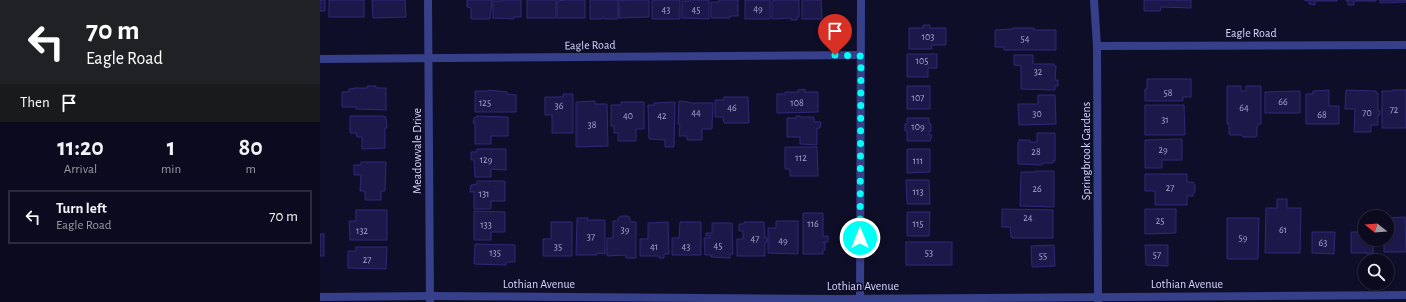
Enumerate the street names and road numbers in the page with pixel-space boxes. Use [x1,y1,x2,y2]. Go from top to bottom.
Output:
street label: Eagle Road [1225,27,1277,39]
street label: Eagle Road [564,39,616,51]
street label: Springbrook Gardens [1080,102,1092,200]
street label: Meadowvale Drive [411,108,423,194]
street label: Lothian Avenue [503,278,575,290]
street label: Lothian Avenue [1151,278,1223,290]
street label: Lothian Avenue [827,280,899,292]

